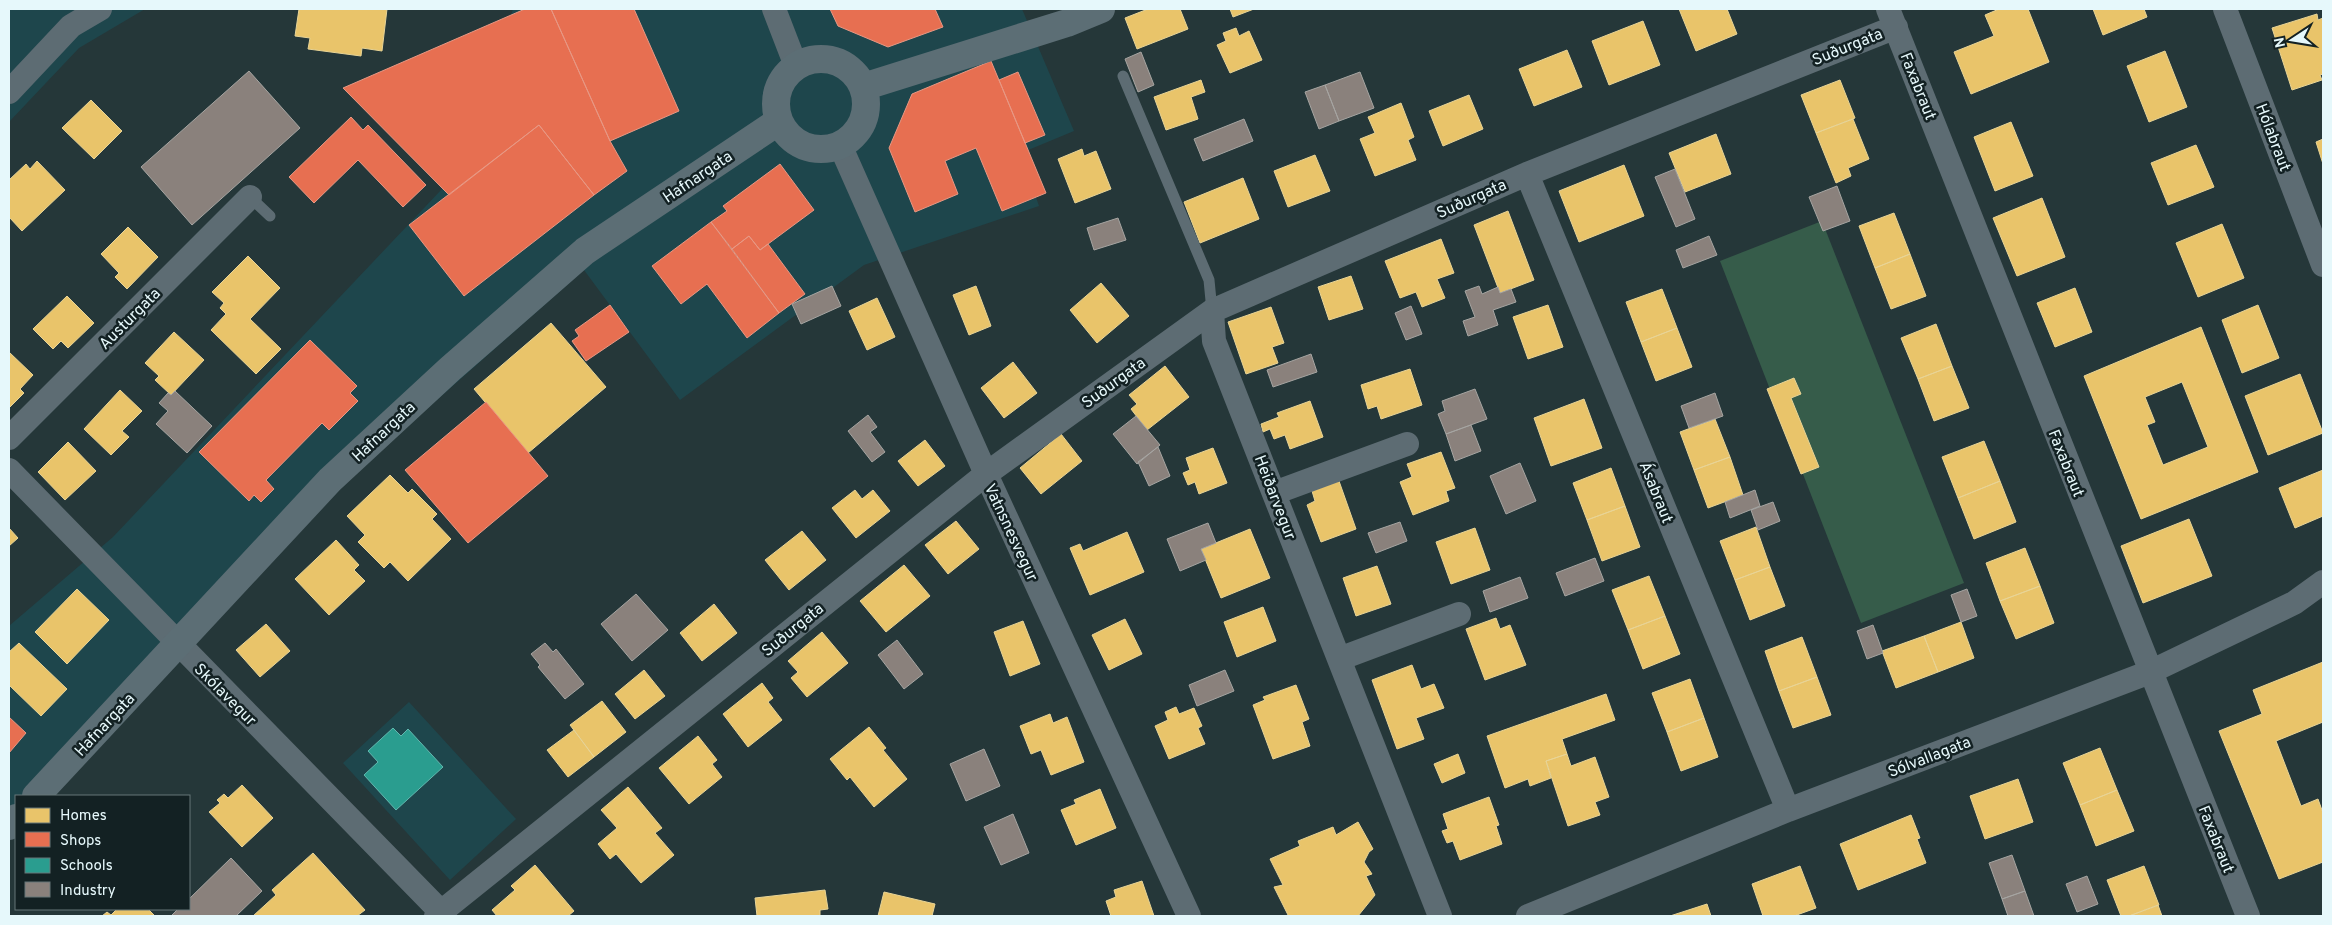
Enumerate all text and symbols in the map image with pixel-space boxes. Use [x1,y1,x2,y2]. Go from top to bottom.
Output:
north arrow [2267,15,2317,65]
street label: Suðurgata [1810,25,1886,71]
text: N [2271,36,2290,49]
street label: Faxabraut [1895,50,1940,123]
street label: Hólabraut [2250,101,2294,174]
street label: Hafnargata [660,147,737,208]
street label: Suðurgata [1434,176,1510,224]
street label: Austurgata [95,284,166,355]
street label: Suðurgata [1078,354,1150,414]
street label: Hafnargata [348,398,420,467]
street label: Faxabraut [2043,427,2088,500]
street label: Heiðarvegur [1249,452,1299,543]
street label: Ásabraut [1634,458,1678,527]
street label: Vatnsnesvegur [979,481,1042,585]
street label: Suðurgata [758,599,828,662]
street label: Skólavegur [189,660,260,731]
street label: Hafnargata [71,689,140,761]
street label: Sólvallagata [1885,733,1974,783]
legend [15,795,190,910]
street label: Faxabraut [2193,803,2238,876]
text: Homes [60,807,107,826]
text: Shops [60,832,101,851]
text: Schools [60,857,113,876]
text: Industry [60,882,116,901]

